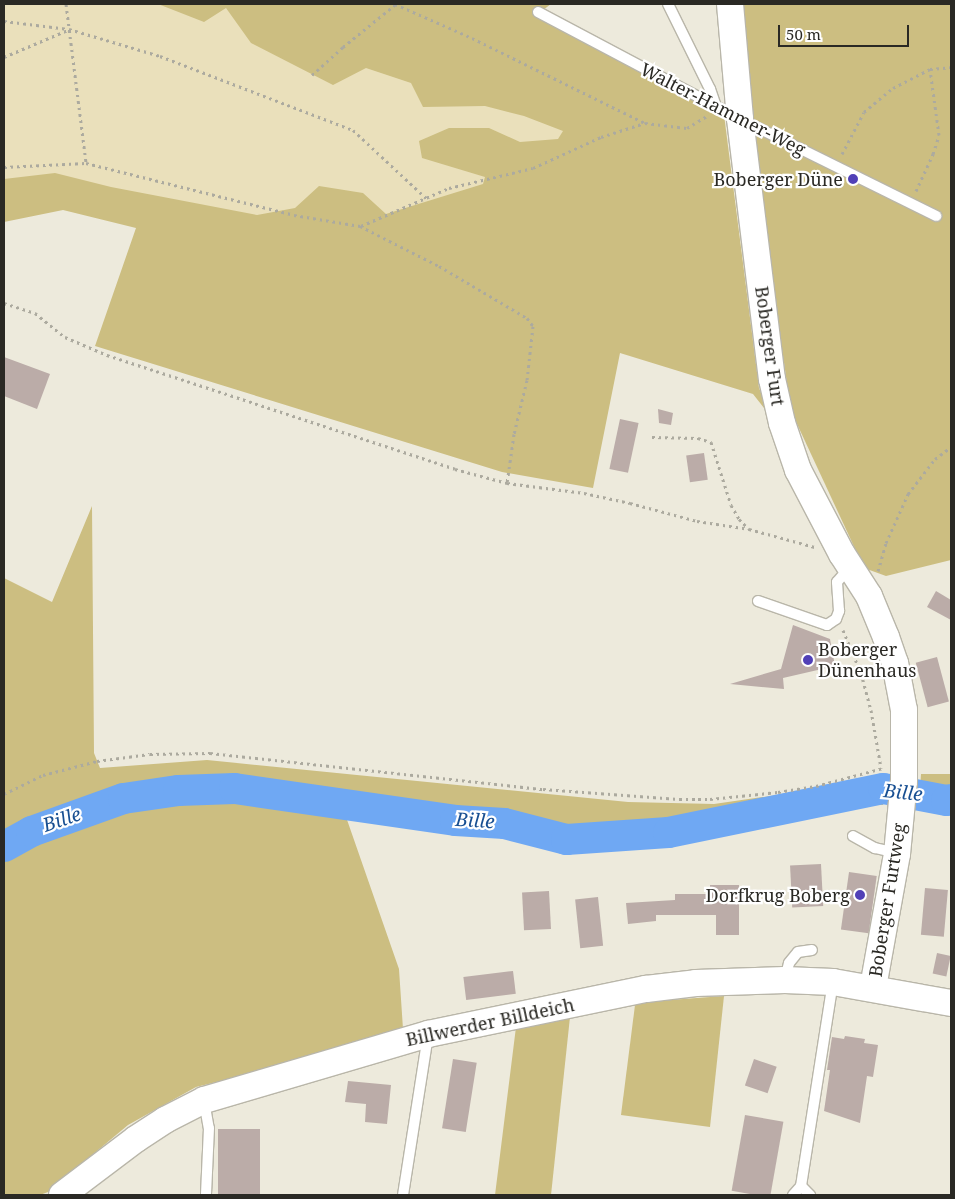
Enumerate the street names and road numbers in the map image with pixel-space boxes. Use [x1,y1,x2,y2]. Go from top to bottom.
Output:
street label: Walter-Hammer-Weg [637,58,809,160]
street label: Boberger Furt [751,285,789,407]
street label: Boberger Furtweg [864,822,910,978]
street label: Billwerder Billdeich [404,994,576,1050]

